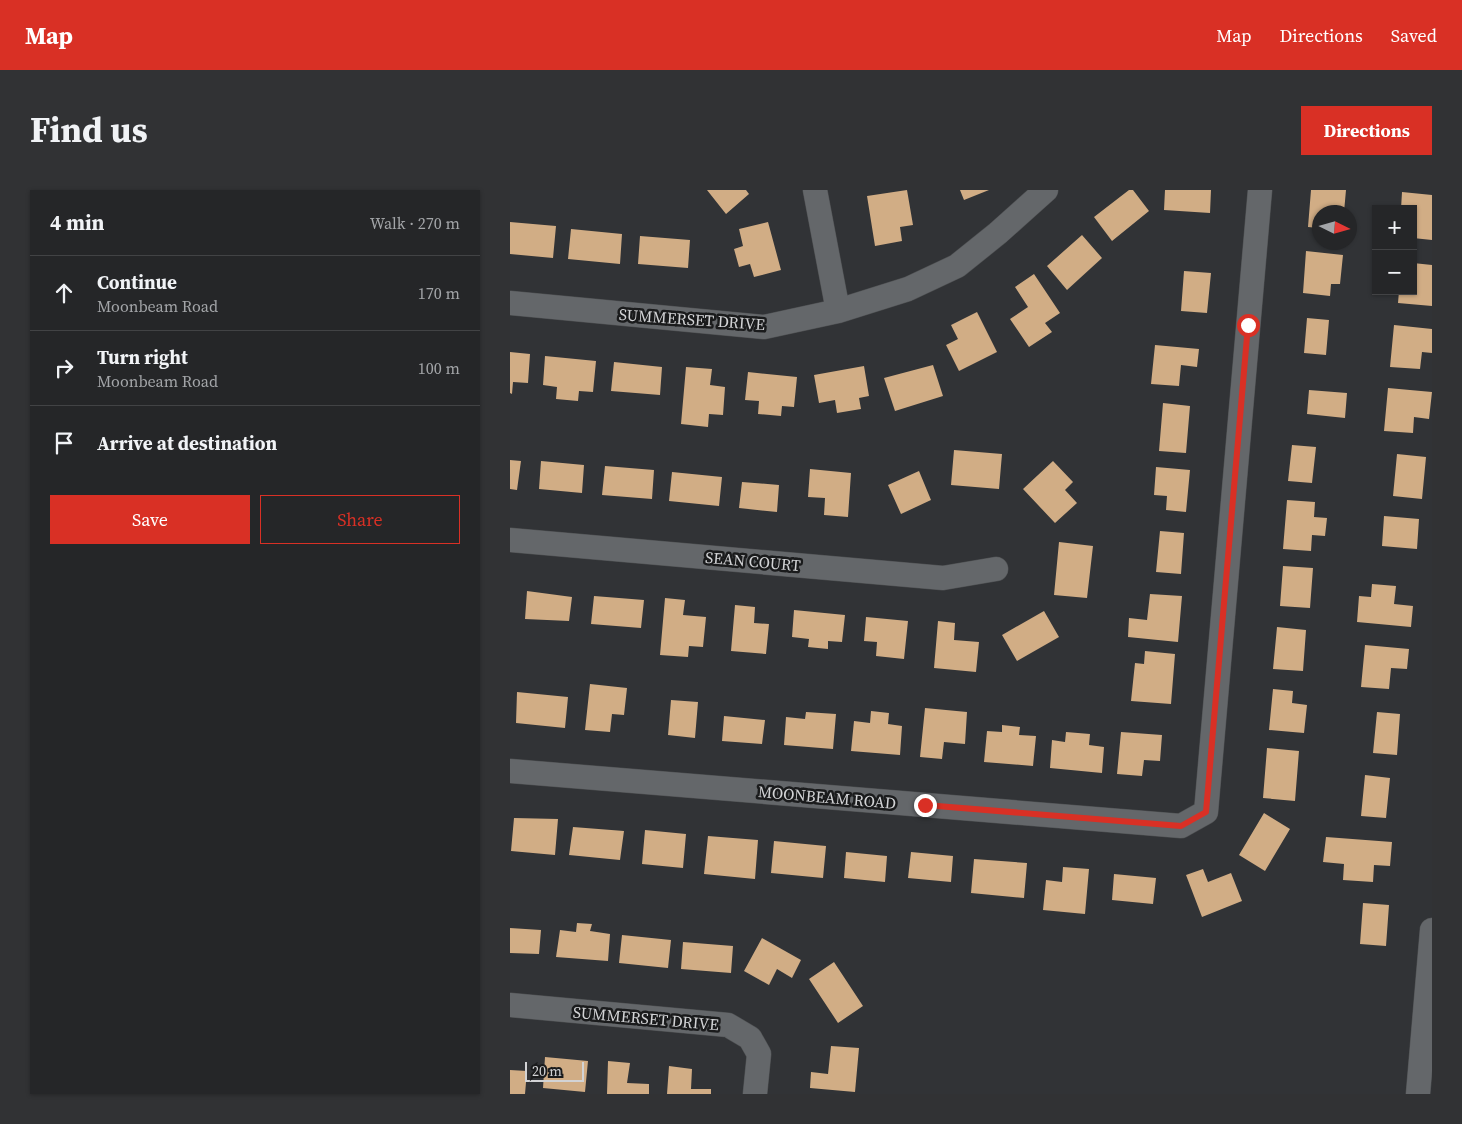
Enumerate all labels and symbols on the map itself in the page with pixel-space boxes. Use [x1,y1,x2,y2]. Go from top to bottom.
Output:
north arrow [1312,205,1357,250]
street label: SUMMERSET DRIVE [618,303,766,335]
route start [1237,314,1260,337]
street label: SEAN COURT [704,546,802,576]
street label: MOONBEAM ROAD [757,780,897,814]
route end [914,794,937,817]
street label: SUMMERSET DRIVE [572,1001,720,1035]
scale bar [525,1059,584,1082]

